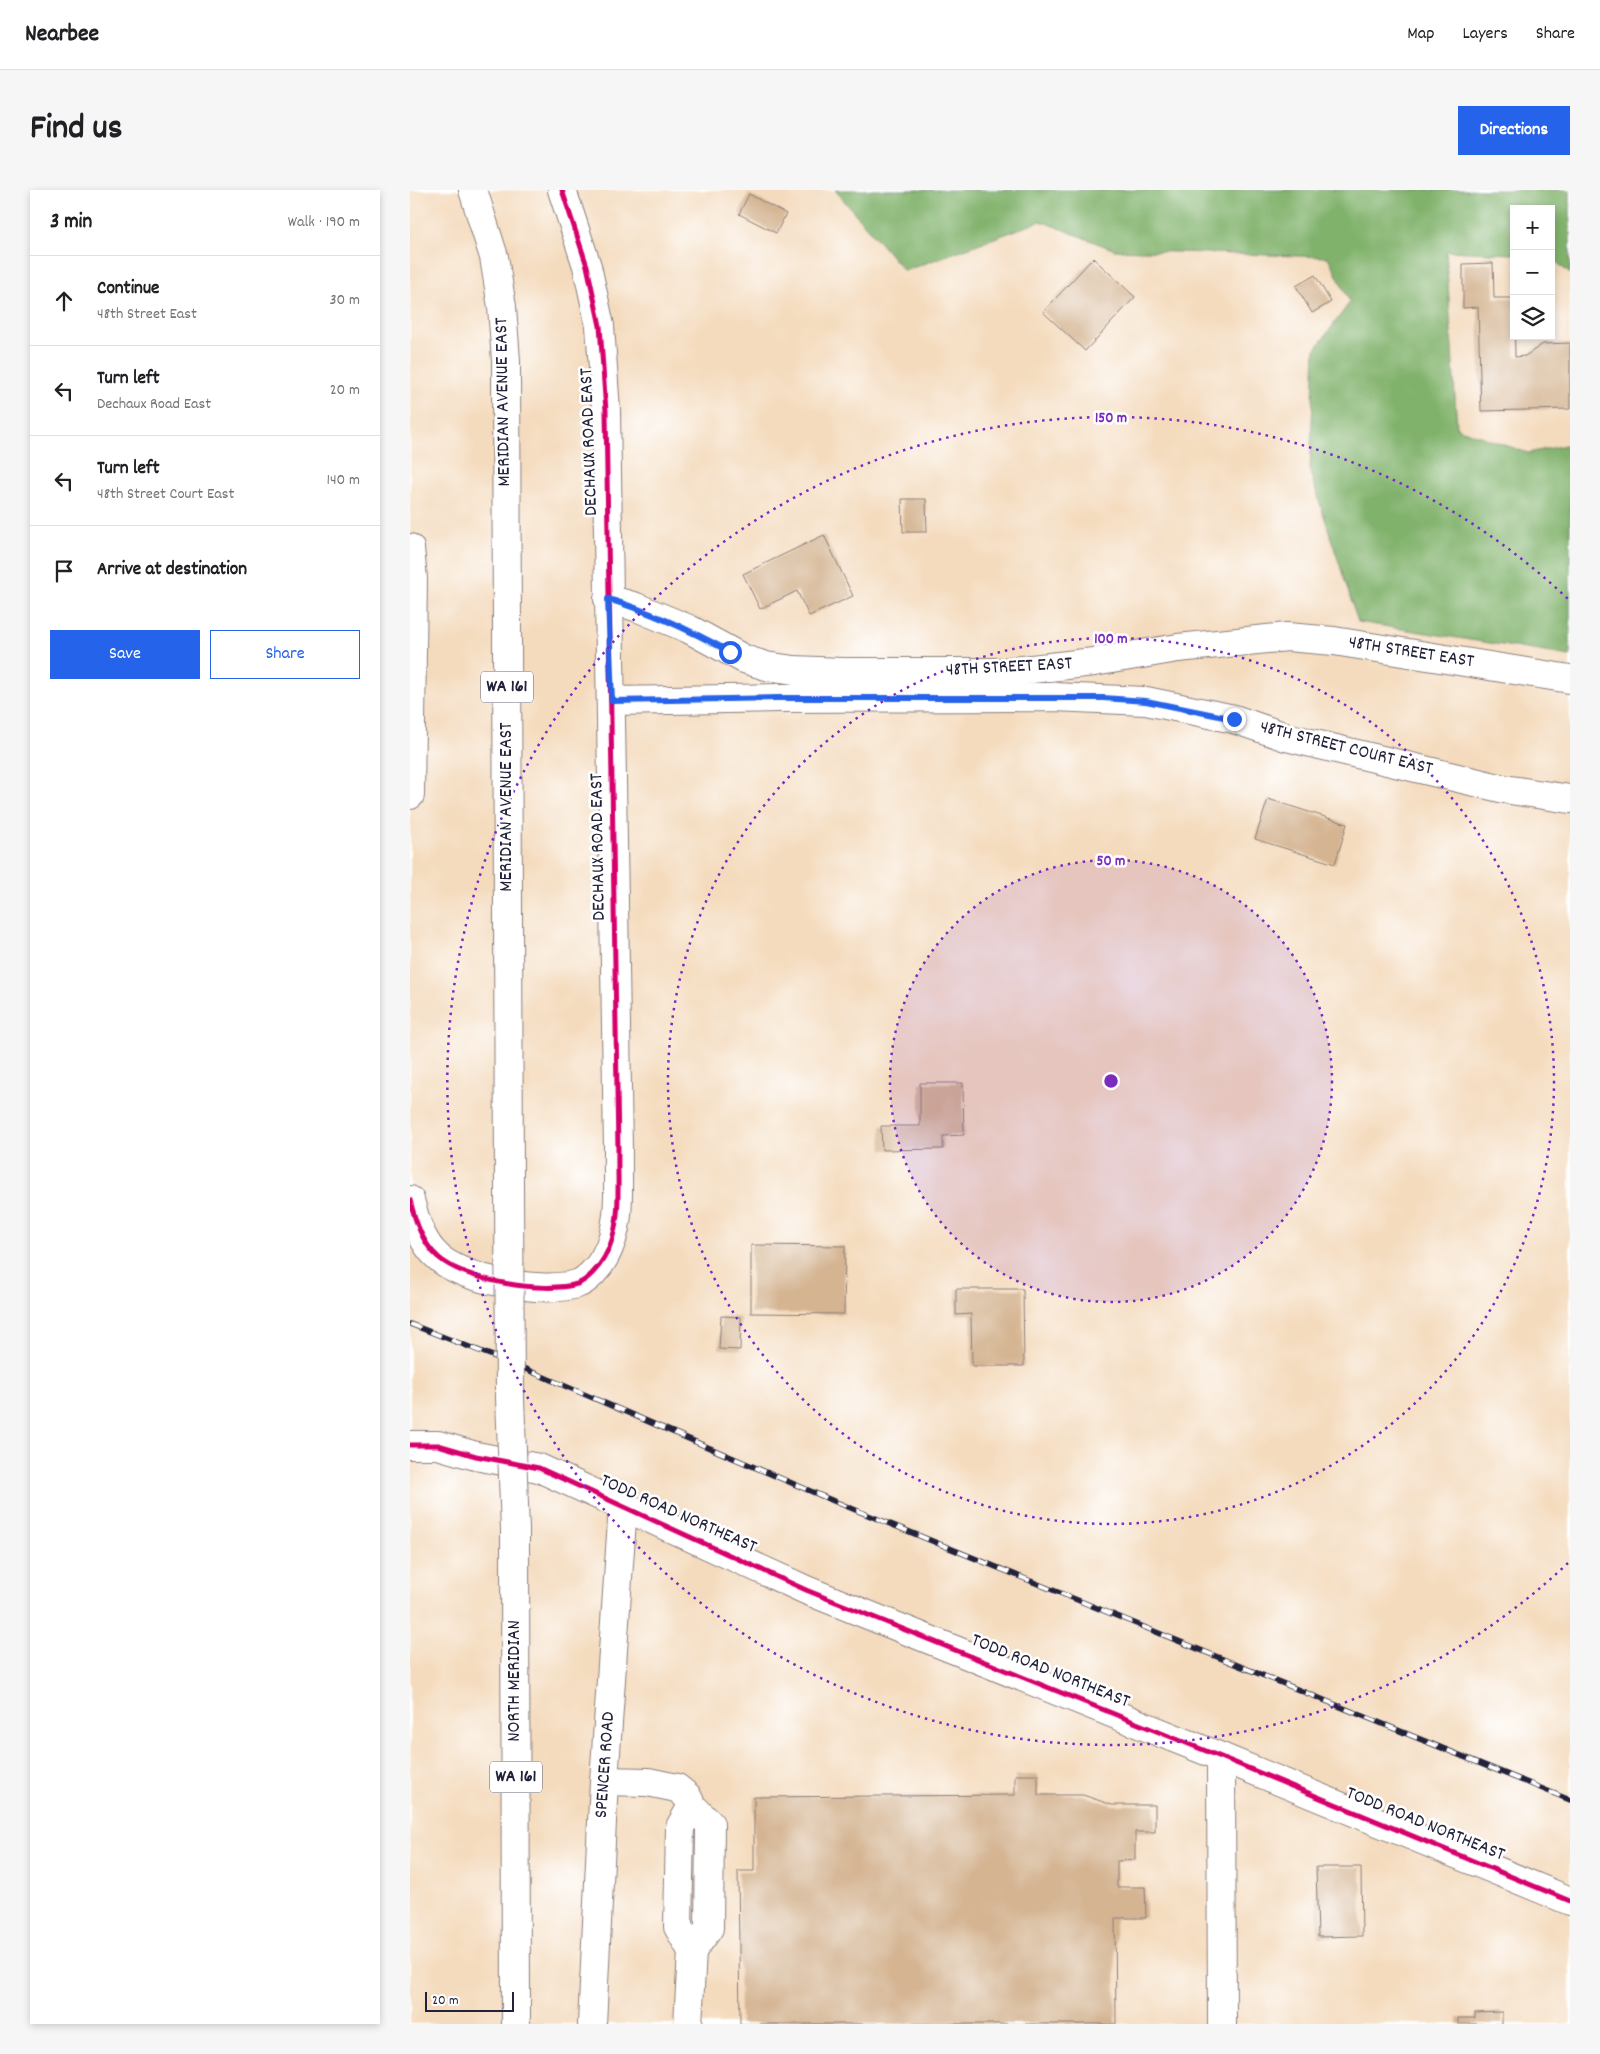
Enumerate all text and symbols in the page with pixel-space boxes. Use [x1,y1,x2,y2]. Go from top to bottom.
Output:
text: Nearbee [25,18,99,52]
text: Map [1407,22,1434,47]
text: Layers [1462,22,1508,47]
text: Share [1536,22,1575,47]
text: Find us [30,105,122,155]
button: Directions [1458,106,1570,155]
map controls [1510,205,1555,340]
button: + [1510,205,1555,250]
text: 3 min [50,208,92,238]
text: Walk · 190 m [288,211,360,234]
button: − [1510,250,1555,295]
text: Continue [97,276,159,303]
icon: ahead [50,287,78,315]
text: 30 m [330,289,360,312]
button: layers [1510,295,1555,340]
text: 48th Street East [97,303,197,326]
street label: MERIDIAN AVENUE EAST [489,317,519,487]
text: Turn left [97,366,160,393]
street label: DECHAUX ROAD EAST [574,367,606,516]
icon: left [50,377,78,405]
text: 20 m [330,379,360,402]
text: Dechaux Road East [97,393,211,416]
text: 150 m [1095,408,1127,430]
text: Turn left [97,456,160,483]
icon: left [50,467,78,495]
text: 140 m [326,469,360,492]
text: 48th Street Court East [97,483,234,506]
icon: arrive [50,557,78,585]
text: Arrive at destination [97,557,247,584]
text: 100 m [1094,629,1128,651]
button: Save [50,630,200,679]
button: Share [210,630,360,679]
street label: 48TH STREET EAST [1346,630,1476,676]
route start [719,641,742,664]
street label: 48TH STREET EAST [945,651,1073,685]
road number: WA 161 [481,672,533,702]
route end [1223,708,1246,731]
street label: 48TH STREET COURT EAST [1257,714,1436,784]
street label: MERIDIAN AVENUE EAST [494,722,521,892]
street label: DECHAUX ROAD EAST [584,772,614,921]
text: 50 m [1097,851,1125,873]
centre of rings [1102,1072,1120,1090]
street label: TODD ROAD NORTHEAST [595,1468,761,1562]
street label: NORTH MERIDIAN [502,1620,529,1742]
street label: TODD ROAD NORTHEAST [967,1628,1134,1716]
street label: SPENCER ROAD [589,1711,623,1819]
road number: WA 161 [490,1761,542,1792]
street label: TODD ROAD NORTHEAST [1342,1781,1509,1869]
scale bar [425,1989,514,2012]
text: 20 m [432,1991,459,2011]

